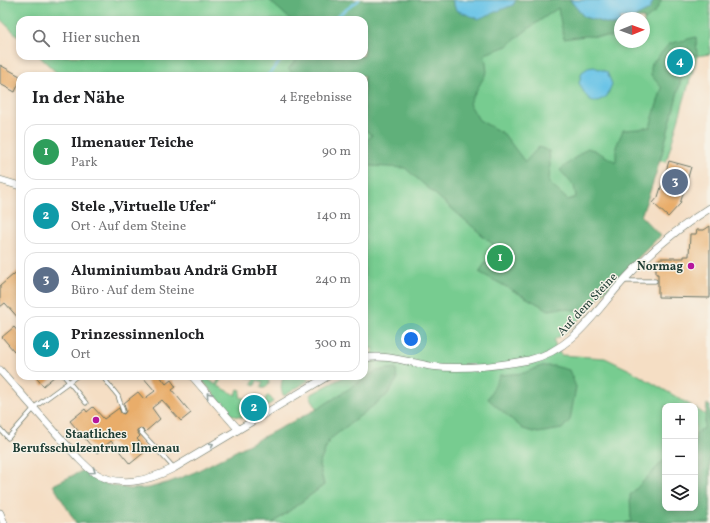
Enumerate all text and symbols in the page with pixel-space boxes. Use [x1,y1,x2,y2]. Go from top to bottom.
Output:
north arrow [614,12,650,48]
search box [16,16,368,60]
icon: search [30,27,52,49]
text: Hier suchen [62,28,140,49]
pin: 4 [667,47,693,77]
text: In der Nähe [32,87,125,110]
text: 4 Ergebnisse [279,89,352,107]
text: Ilmenauer Teiche [71,133,194,154]
text: 1 [43,143,49,161]
text: 90 m [322,143,351,161]
text: Park [71,154,98,172]
pin: 3 [662,167,688,197]
text: Stele „Virtuelle Ufer“ [71,197,217,218]
text: 2 [43,207,49,225]
text: 140 m [317,207,351,225]
text: Ort · Auf dem Steine [71,218,186,236]
pin: 1 [487,243,513,273]
place label: Normag [637,259,683,275]
text: Aluminiumbau Andrä GmbH [71,261,277,282]
marker: Normag [686,261,696,271]
street label: Auf dem Steine [554,269,621,340]
text: 3 [43,271,49,289]
text: 240 m [315,271,351,289]
text: Büro · Auf dem Steine [71,282,194,300]
text: Prinzessinnenloch [71,325,205,346]
your location [401,329,421,349]
text: 4 [42,335,50,353]
text: 300 m [315,335,351,353]
text: Ort [71,346,91,364]
one-way arrow [206,392,213,400]
pin: 2 [241,393,267,423]
map controls [662,403,698,511]
button: + [662,403,698,439]
marker: Staatliches Berufsschulzentrum Ilmenau [91,415,101,425]
place label: Staatliches Berufsschulzentrum Ilmenau [12,427,180,457]
button: − [662,439,698,475]
one-way arrow [207,443,214,450]
one-way arrow [89,466,96,474]
button: layers [662,475,698,511]

